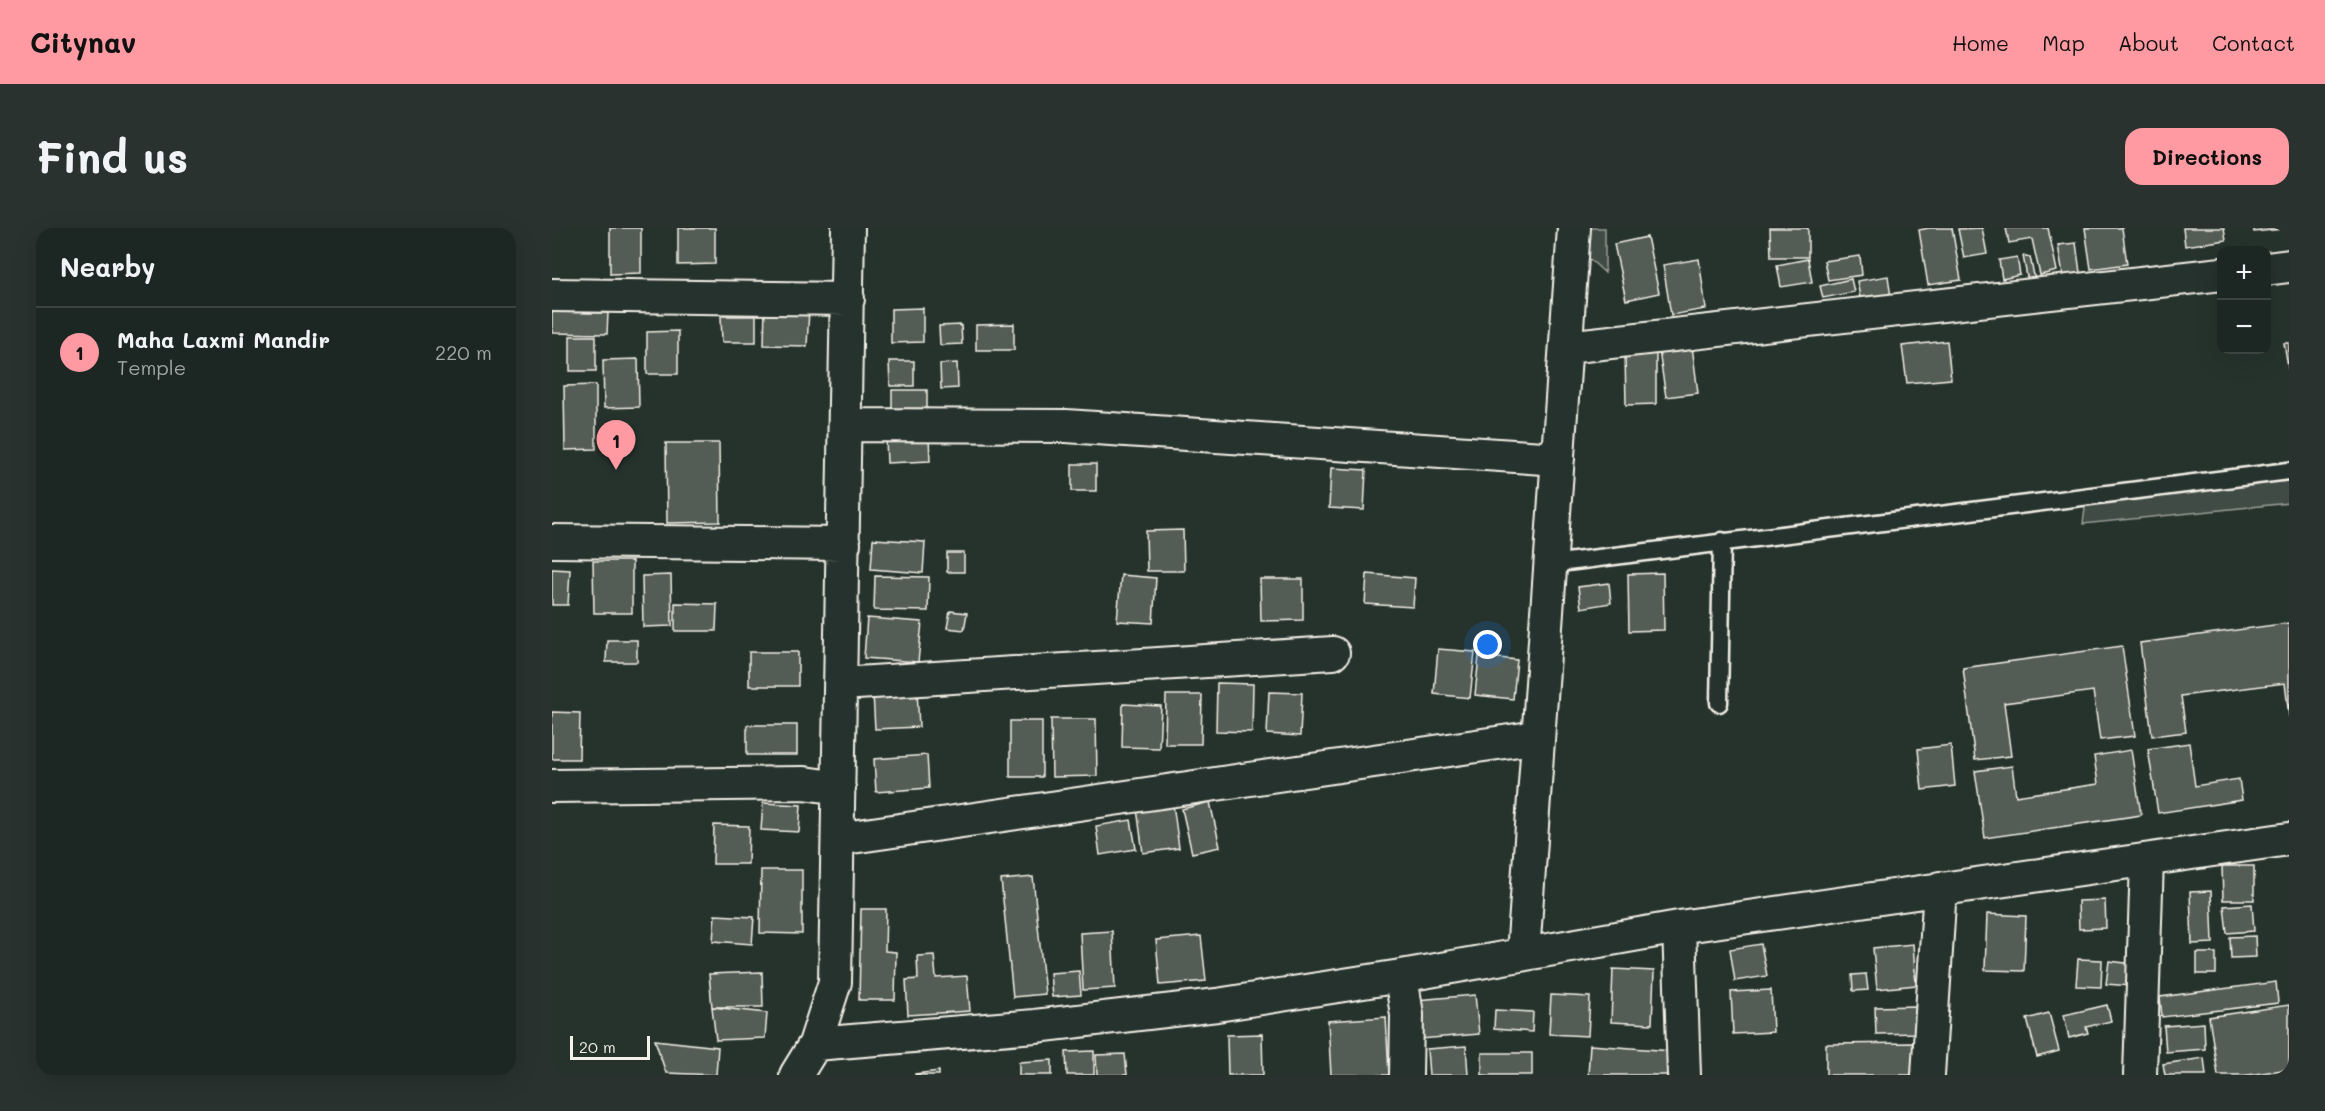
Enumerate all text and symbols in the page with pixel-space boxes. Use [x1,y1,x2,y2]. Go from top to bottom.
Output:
text: Citynav [30,24,136,60]
text: Home [1952,29,2009,56]
text: Map [2042,29,2085,56]
text: About [2118,29,2179,56]
text: Contact [2212,29,2295,56]
button: Directions [2125,128,2289,185]
text: Find us [36,129,188,184]
map controls [2217,246,2271,354]
button: + [2217,246,2271,300]
text: Nearby [60,250,155,284]
button: − [2217,300,2271,354]
text: Maha Laxmi Mandir [117,325,330,354]
text: 1 [75,339,84,365]
text: 220 m [435,339,492,365]
text: Temple [117,354,186,380]
pin: 1 [596,420,636,470]
your location [1473,630,1502,659]
scale bar [570,1033,650,1060]
text: 20 m [579,1036,616,1057]

